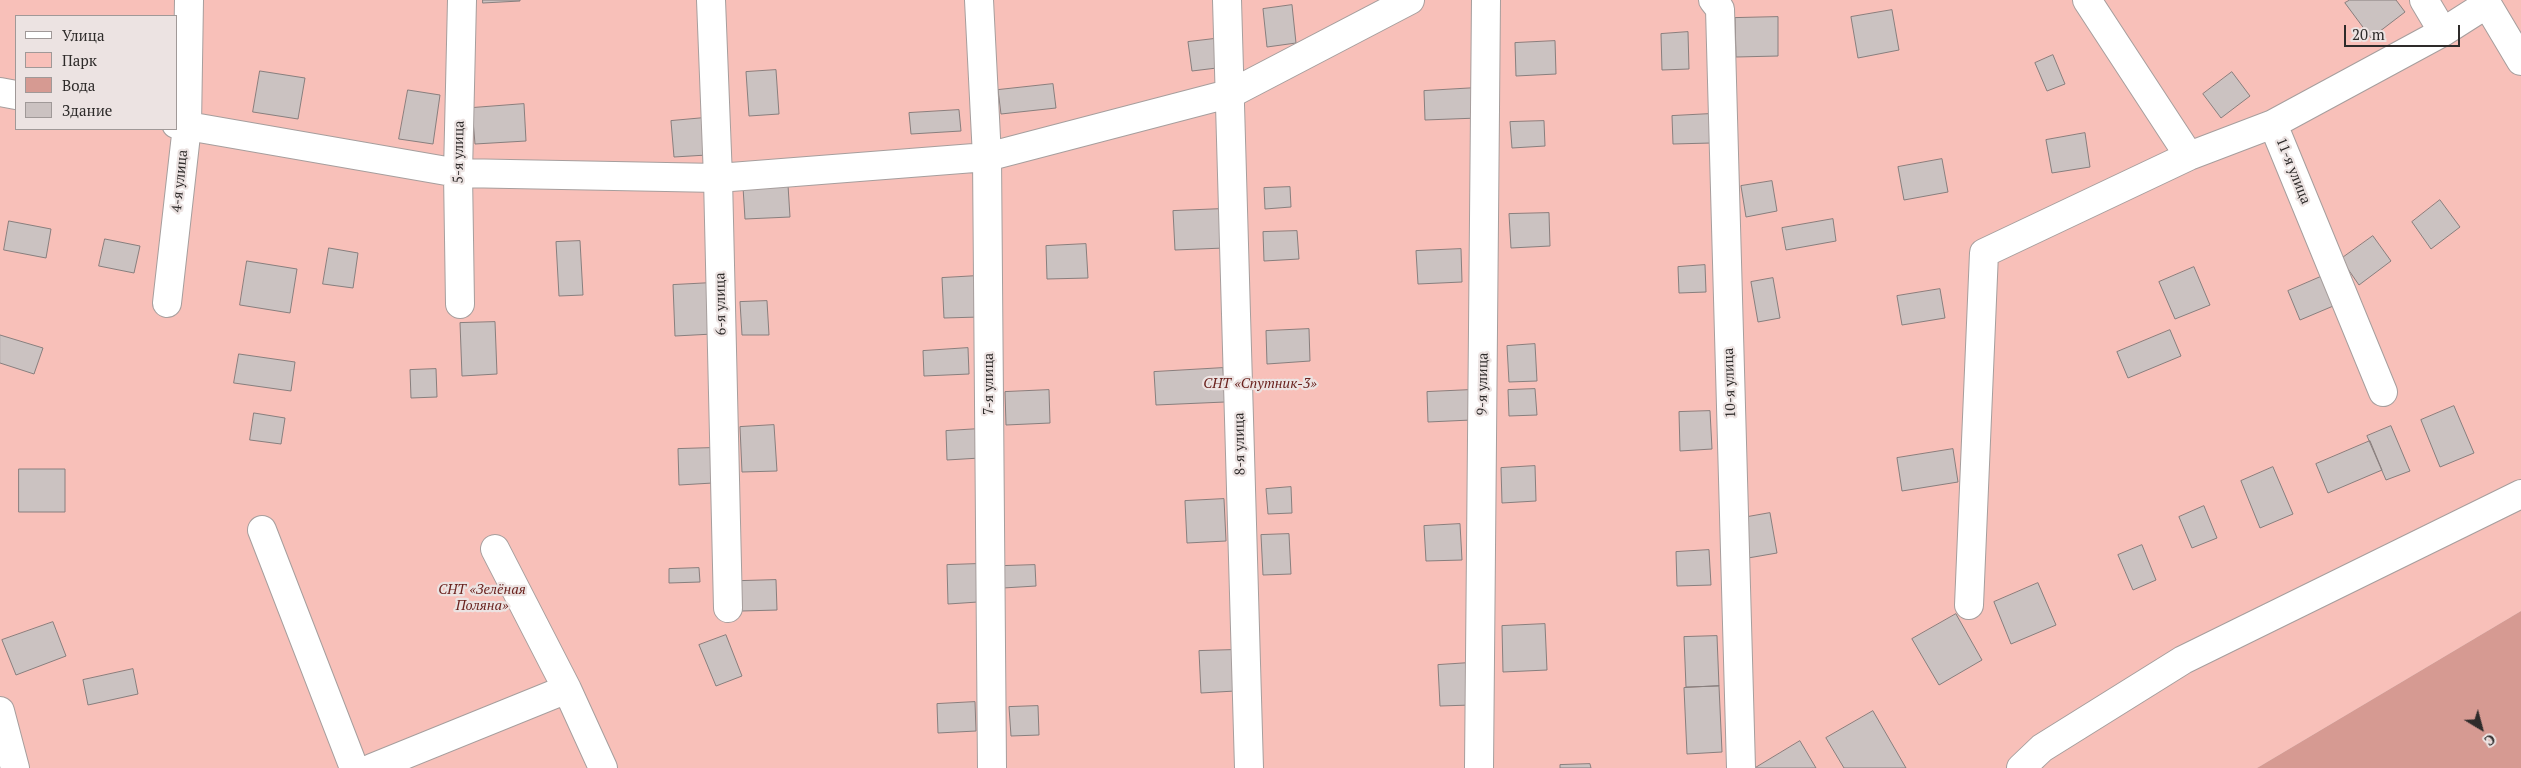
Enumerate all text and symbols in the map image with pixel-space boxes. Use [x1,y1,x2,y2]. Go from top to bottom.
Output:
legend [15,15,178,130]
scale bar [2346,15,2462,47]
text: 20 m [2352,24,2385,44]
text: Улица [62,25,105,45]
text: Парк [62,50,97,70]
text: Вода [62,75,95,95]
text: Здание [62,100,112,120]
street label: 5-я улица [450,120,468,184]
street label: 11-я улица [2272,135,2314,207]
street label: 4-я улица [168,149,192,213]
street label: 6-я улица [712,272,730,336]
street label: 10-я улица [1720,348,1740,418]
street label: 9-я улица [1474,352,1492,416]
street label: 7-я улица [981,353,997,415]
park label: СНТ «Спутник-3» [1203,376,1317,392]
street label: 8-я улица [1231,412,1249,476]
park label: СНТ «Зелёная Поляна» [438,582,526,614]
north arrow [2456,703,2506,753]
text: С [2481,730,2500,751]

